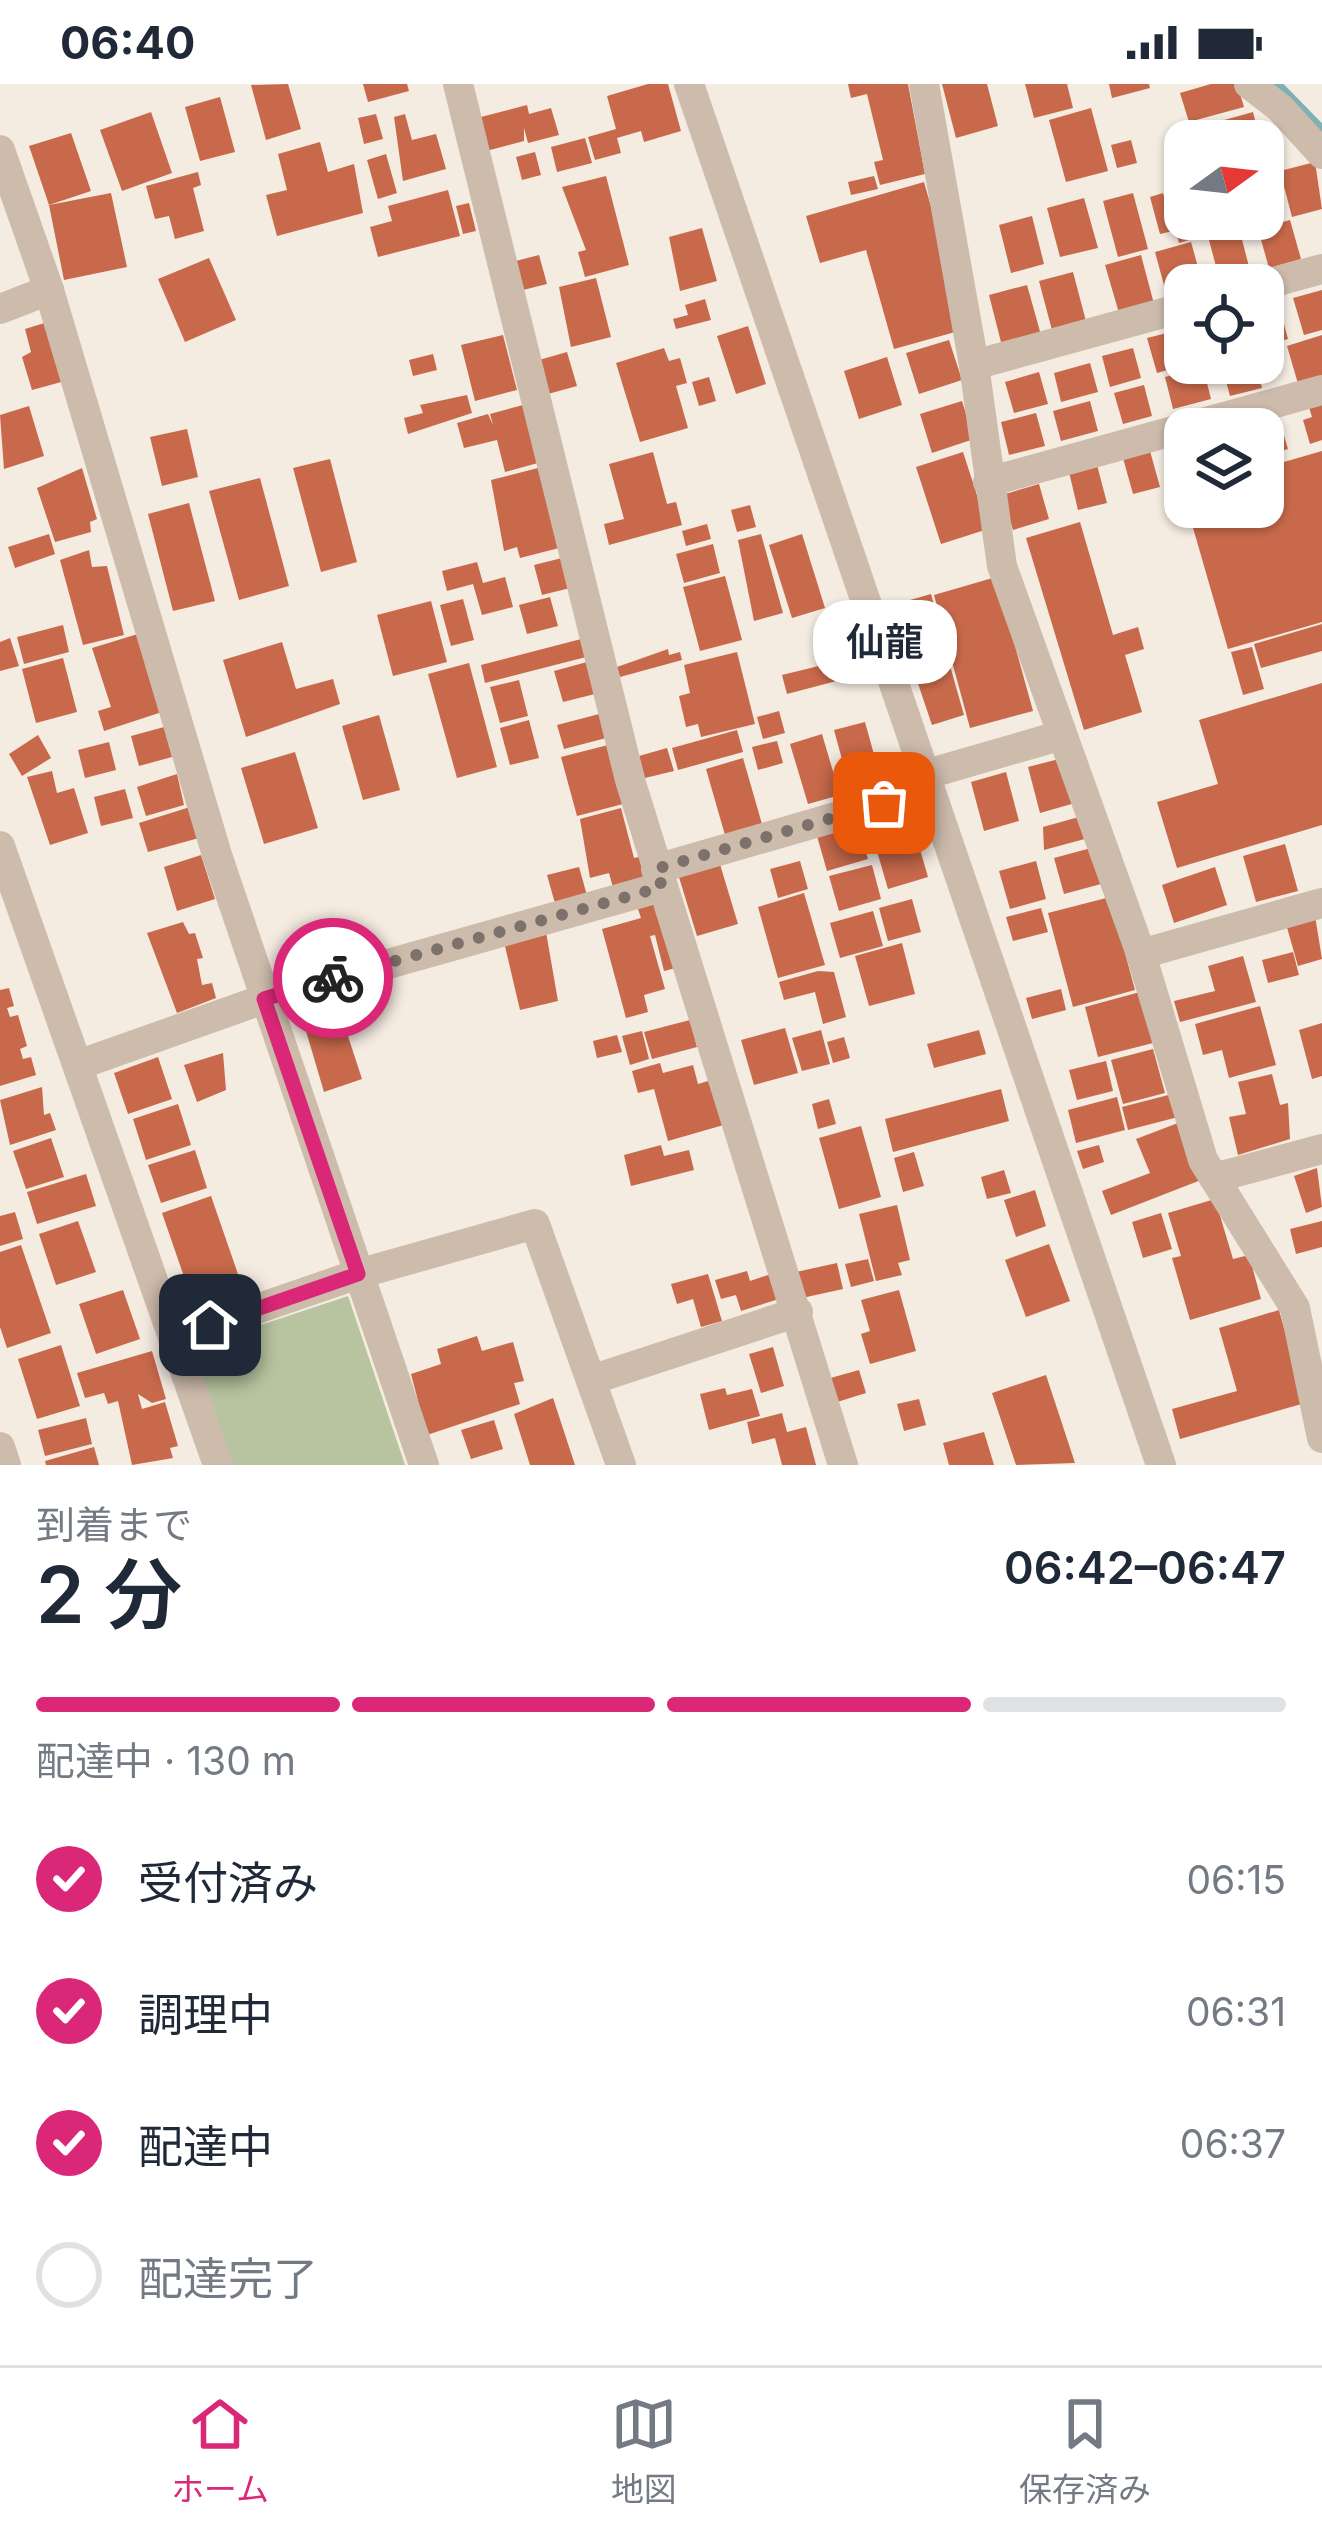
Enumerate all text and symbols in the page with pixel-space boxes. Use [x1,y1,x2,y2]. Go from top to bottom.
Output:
text: 06:40 [60,15,195,70]
north arrow [1164,120,1284,240]
map controls [1164,120,1284,528]
button: locate [1164,264,1284,384]
button: layers [1164,408,1284,528]
callout: 仙龍 [812,599,956,683]
text: 仙龍 [846,618,924,665]
pin [833,752,935,854]
icon: bag [851,770,917,836]
courier [273,918,393,1038]
icon: bike [300,945,366,1011]
pin [159,1274,261,1376]
icon: home [177,1292,243,1358]
text: 到着まで [36,1501,192,1548]
text: 06:42–06:47 [1004,1540,1286,1595]
text: 2 分 [36,1547,182,1642]
text: 配達中 · 130 m [36,1737,296,1784]
icon: check [36,1846,102,1912]
text: 受付済み [138,1855,318,1910]
text: 06:15 [1186,1856,1286,1903]
icon: check [36,1978,102,2044]
text: 調理中 [138,1987,273,2042]
text: 06:31 [1186,1988,1286,2035]
icon: check [36,2110,102,2176]
text: 配達中 [138,2119,273,2174]
text: 06:37 [1180,2120,1286,2167]
text: 配達完了 [138,2251,318,2306]
tab: ホーム [171,2391,269,2511]
tab: 地図 [611,2391,677,2511]
tab: 保存済み [1019,2391,1151,2511]

